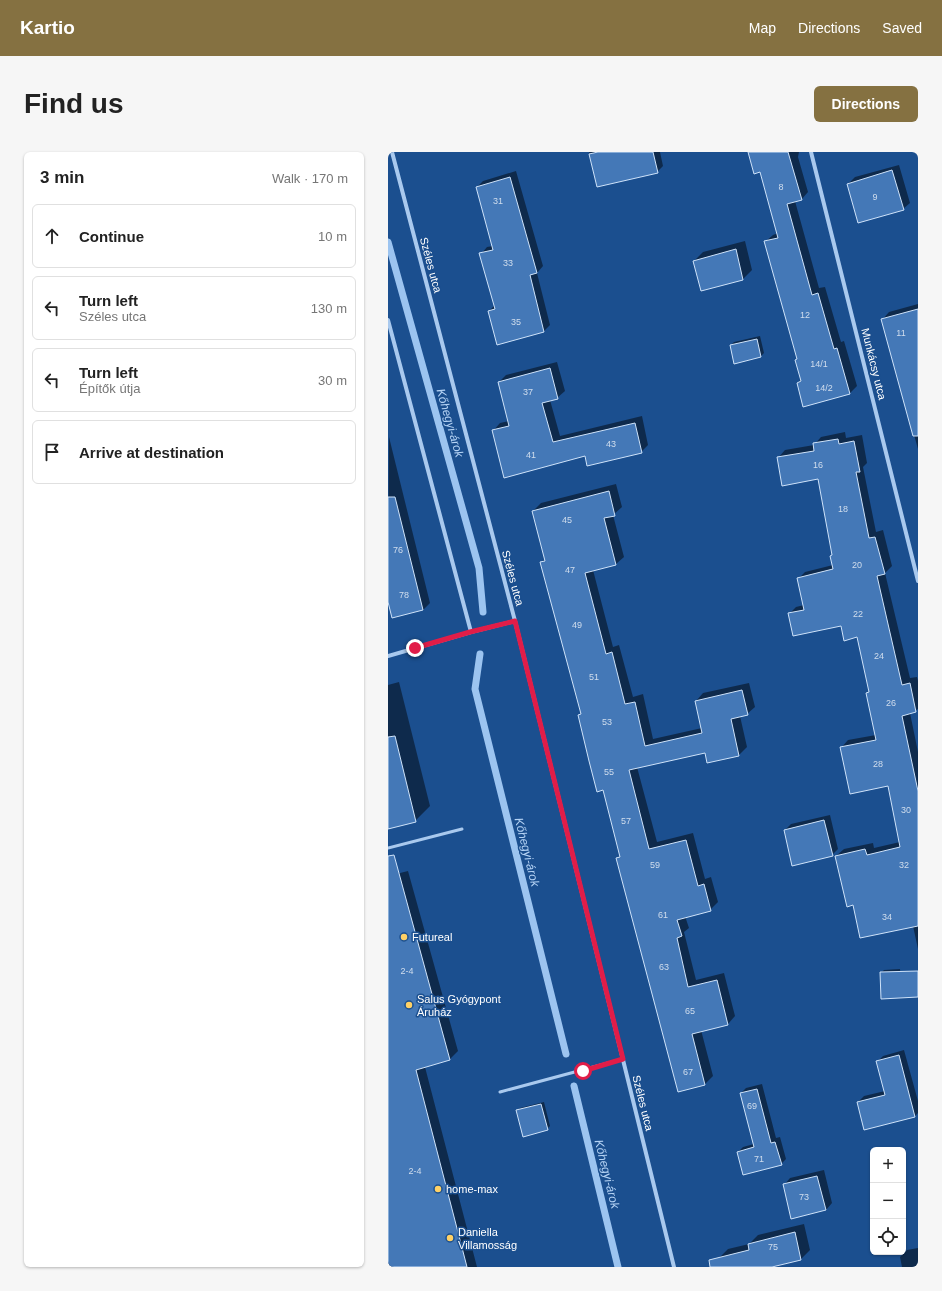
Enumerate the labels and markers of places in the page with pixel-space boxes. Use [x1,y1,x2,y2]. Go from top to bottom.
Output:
place label: Futureal [412,931,452,943]
marker: Futureal [399,932,409,942]
place label: Salus Gyógypont Áruház [417,993,501,1018]
marker: Salus Gyógypont Áruház [404,1000,414,1010]
place label: home-max [446,1183,498,1195]
marker: home-max [433,1184,443,1194]
place label: Daniella Villamosság [458,1226,517,1251]
marker: Daniella Villamosság [445,1233,455,1243]

